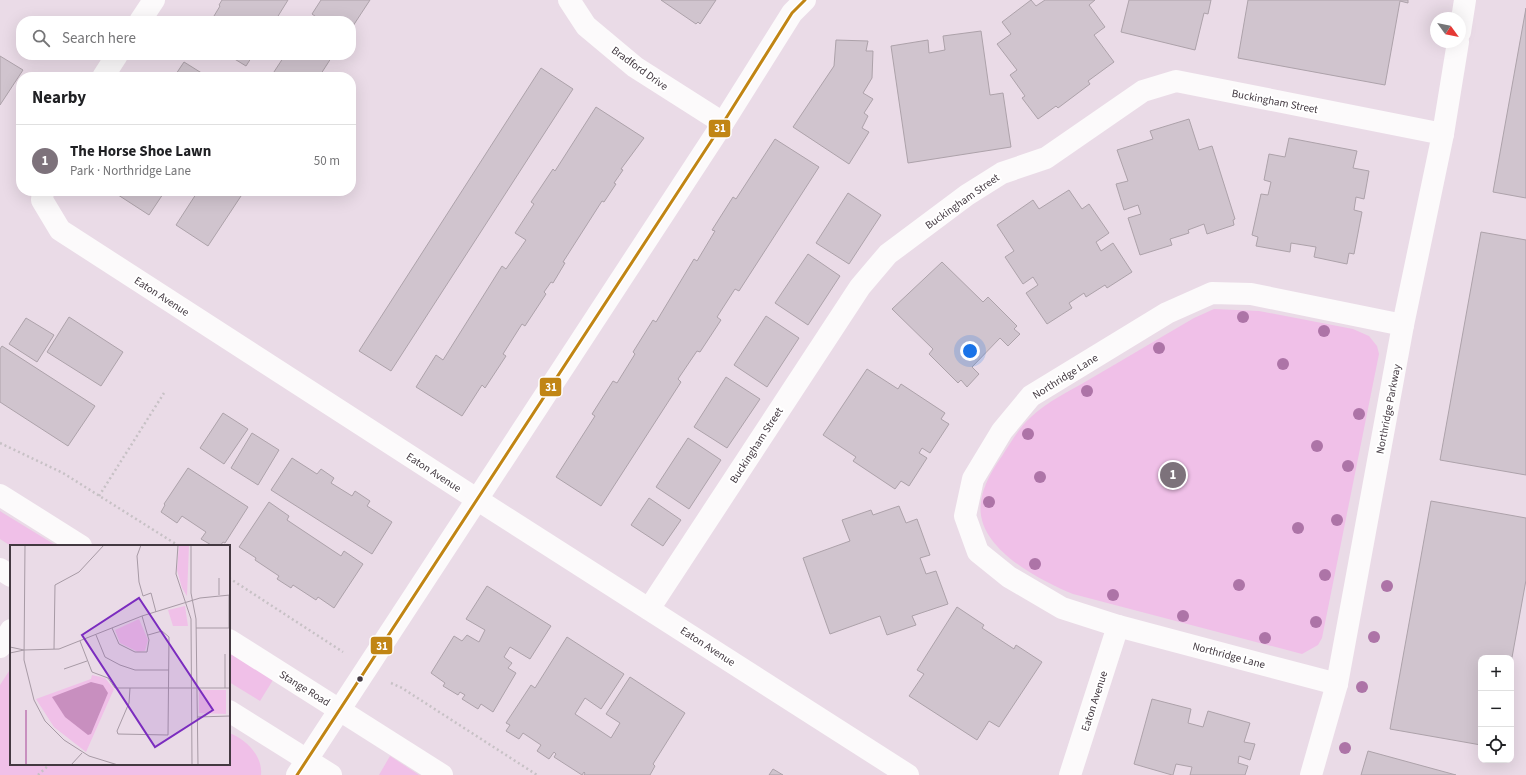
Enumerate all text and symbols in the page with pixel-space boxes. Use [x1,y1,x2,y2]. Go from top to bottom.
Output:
north arrow [1430,12,1466,48]
search box [16,16,356,60]
icon: search [30,27,52,49]
text: Search here [62,28,136,49]
street label: Bradford Drive [608,43,671,94]
text: Nearby [32,86,86,110]
street label: Buckingham Street [1230,86,1320,117]
line badge: 31 [708,119,731,138]
text: 31 [714,121,726,136]
text: The Horse Shoe Lawn [70,141,211,162]
text: 1 [42,152,48,170]
text: 50 m [314,152,340,170]
text: Park · Northridge Lane [70,162,191,180]
street label: Buckingham Street [922,170,1003,233]
street label: Eaton Avenue [131,273,193,320]
your location [960,341,980,361]
street label: Northridge Lane [1030,350,1101,403]
street label: Northridge Parkway [1372,363,1405,455]
line badge: 31 [539,377,562,397]
text: 31 [545,380,557,395]
street label: Buckingham Street [726,404,787,486]
street label: Eaton Avenue [403,449,465,496]
pin: 1 [1160,460,1186,490]
inset map [10,545,230,765]
street label: Eaton Avenue [677,623,739,670]
line badge: 31 [370,636,393,655]
text: 31 [376,639,388,654]
street label: Northridge Lane [1191,639,1267,673]
map controls [1478,655,1514,763]
button: + [1478,655,1514,691]
street label: Stange Road [276,667,333,710]
street label: Eaton Avenue [1078,668,1111,733]
unlabelled marker [355,674,365,684]
button: − [1478,691,1514,727]
button: locate [1478,727,1514,763]

